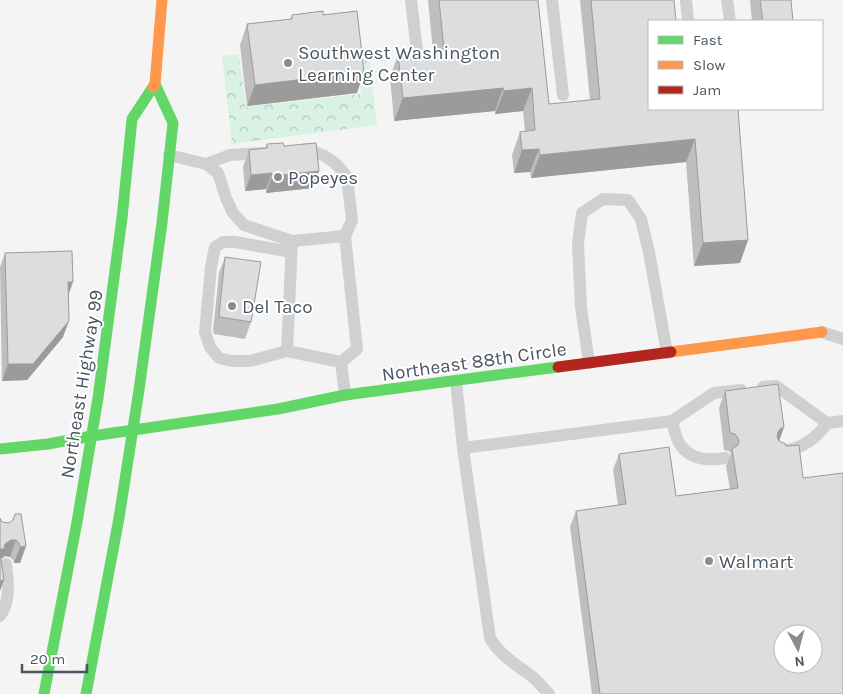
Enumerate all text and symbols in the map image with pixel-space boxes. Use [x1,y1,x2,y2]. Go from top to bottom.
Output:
legend [648,20,823,110]
text: Fast [693,31,723,49]
place label: Southwest Washington Learning Center [298,42,500,86]
text: Slow [693,56,725,74]
marker: Southwest Washington Learning Center [282,57,294,69]
text: Jam [693,81,721,99]
place label: Popeyes [288,167,358,189]
marker: Popeyes [272,171,284,183]
street label: Northeast Highway 99 [56,288,108,480]
place label: Del Taco [242,296,313,318]
marker: Del Taco [226,300,238,312]
street label: Northeast 88th Circle [380,338,568,386]
place label: Walmart [719,551,793,573]
marker: Walmart [703,555,715,567]
north arrow [773,624,823,674]
scale bar [22,642,88,674]
text: 20 m [30,650,65,668]
text: N [794,652,806,670]

